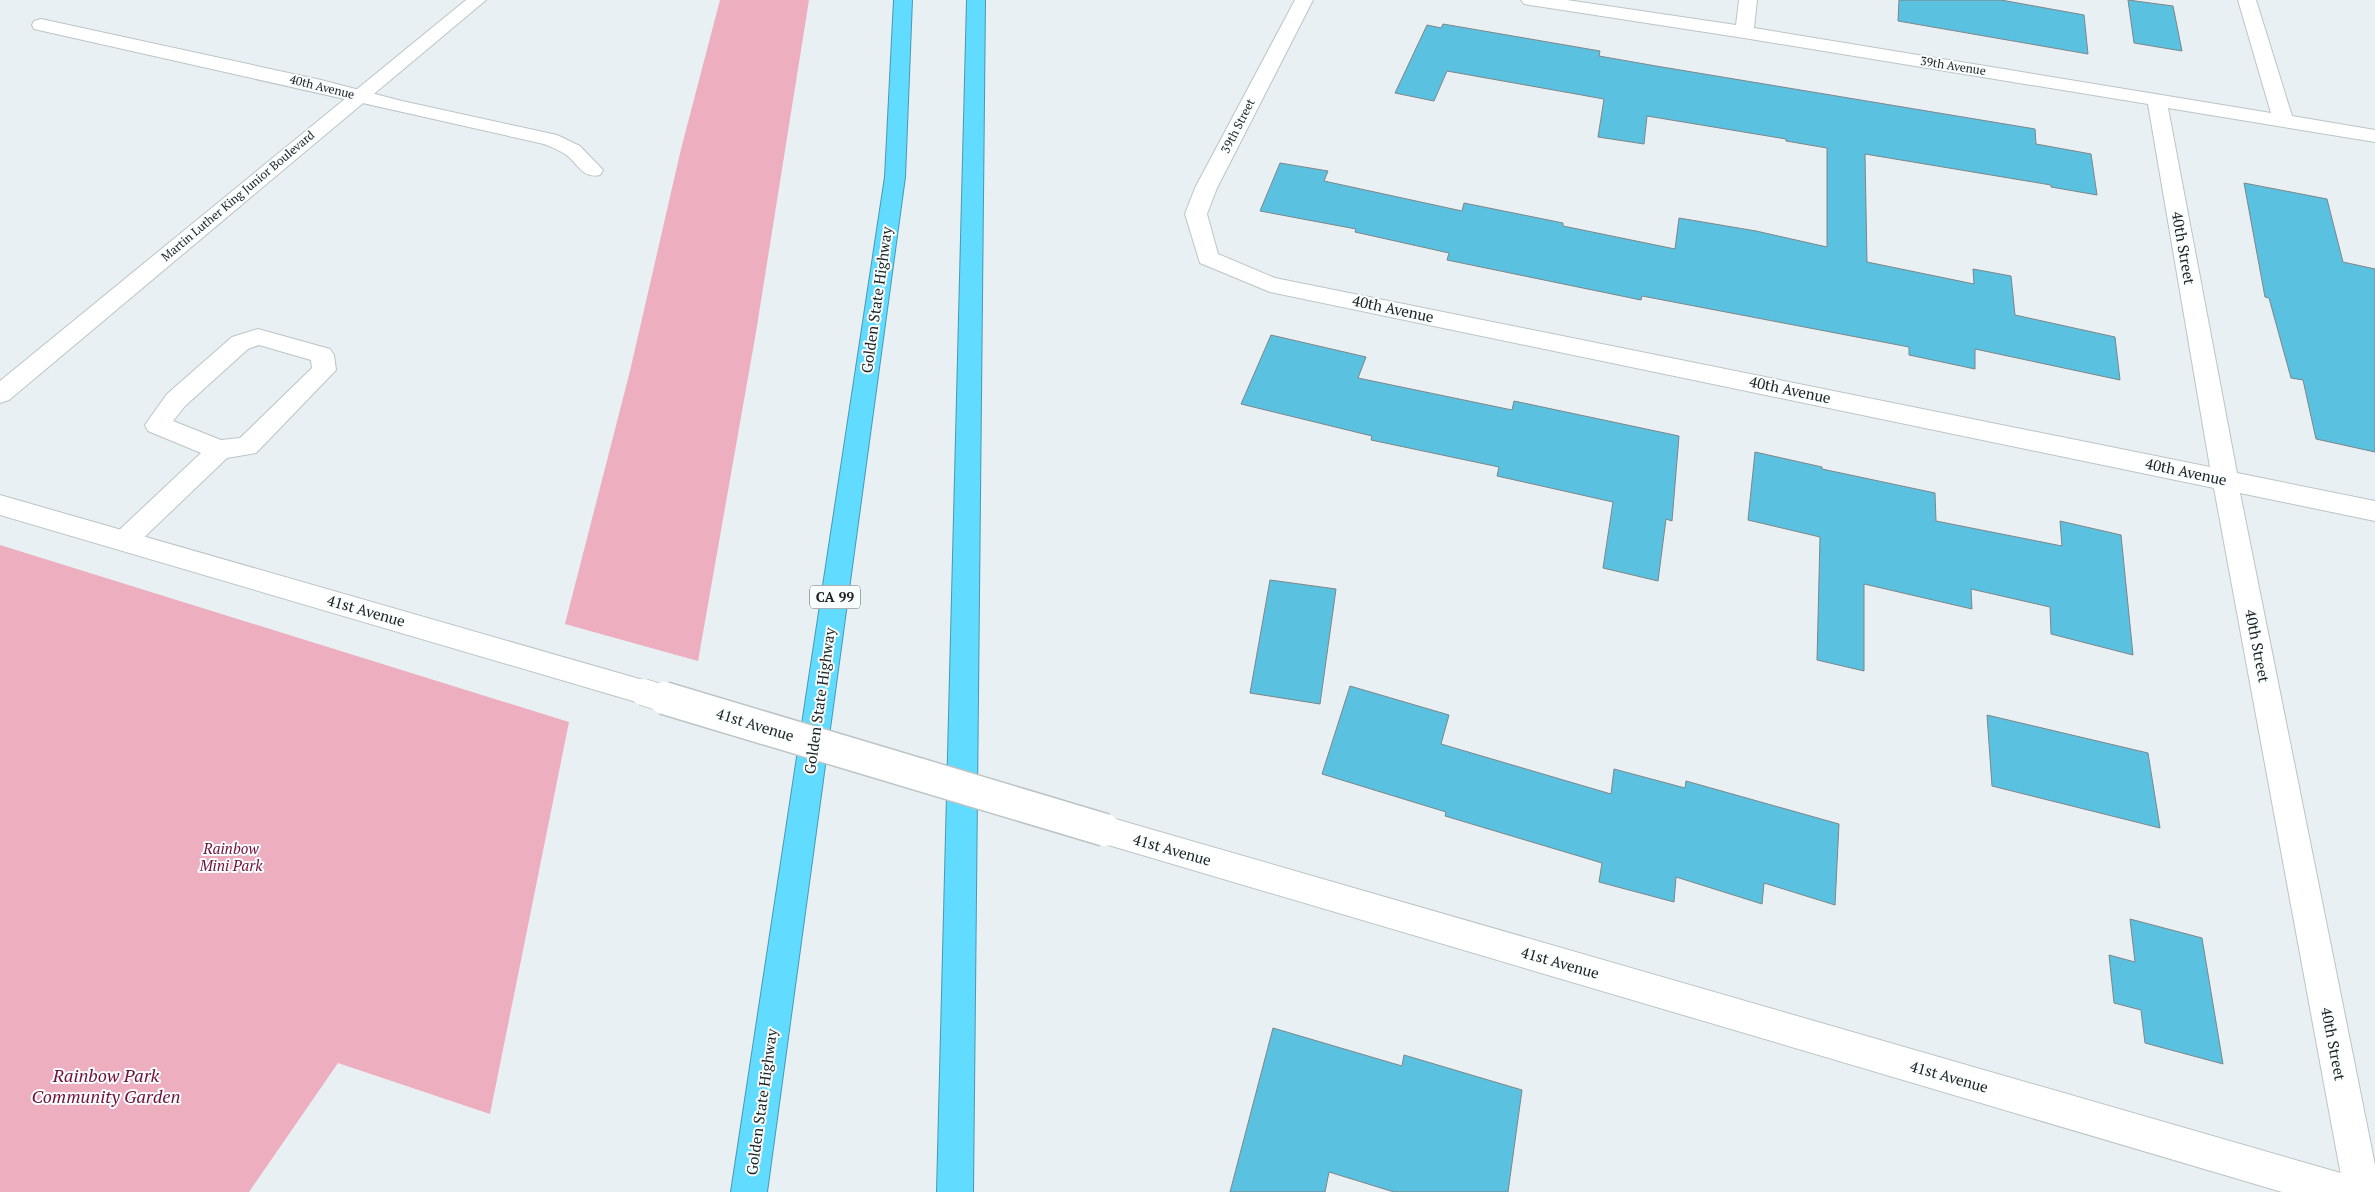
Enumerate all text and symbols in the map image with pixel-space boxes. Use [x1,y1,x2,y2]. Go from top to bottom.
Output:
street label: 39th Avenue [1919,53,1987,78]
street label: 40th Avenue [288,71,356,102]
street label: 39th Street [1217,96,1258,156]
street label: Martin Luther King Junior Boulevard [158,127,317,264]
street label: 40th Street [2168,210,2200,286]
street label: Golden State Highway [856,225,896,374]
street label: 40th Avenue [1351,290,1436,326]
street label: 40th Avenue [1748,371,1833,407]
street label: 40th Avenue [2144,453,2229,489]
road number: CA 99 [810,586,860,608]
street label: 41st Avenue [325,589,408,631]
street label: 40th Street [2241,608,2275,684]
street label: Golden State Highway [799,626,839,775]
street label: 41st Avenue [714,703,797,745]
street label: 41st Avenue [1131,828,1214,870]
park label: Rainbow Mini Park [199,838,263,875]
street label: 41st Avenue [1519,941,1602,983]
street label: 40th Street [2317,1006,2351,1082]
street label: Golden State Highway [741,1027,781,1176]
street label: 41st Avenue [1908,1055,1991,1097]
park label: Rainbow Park Community Garden [32,1063,180,1108]

